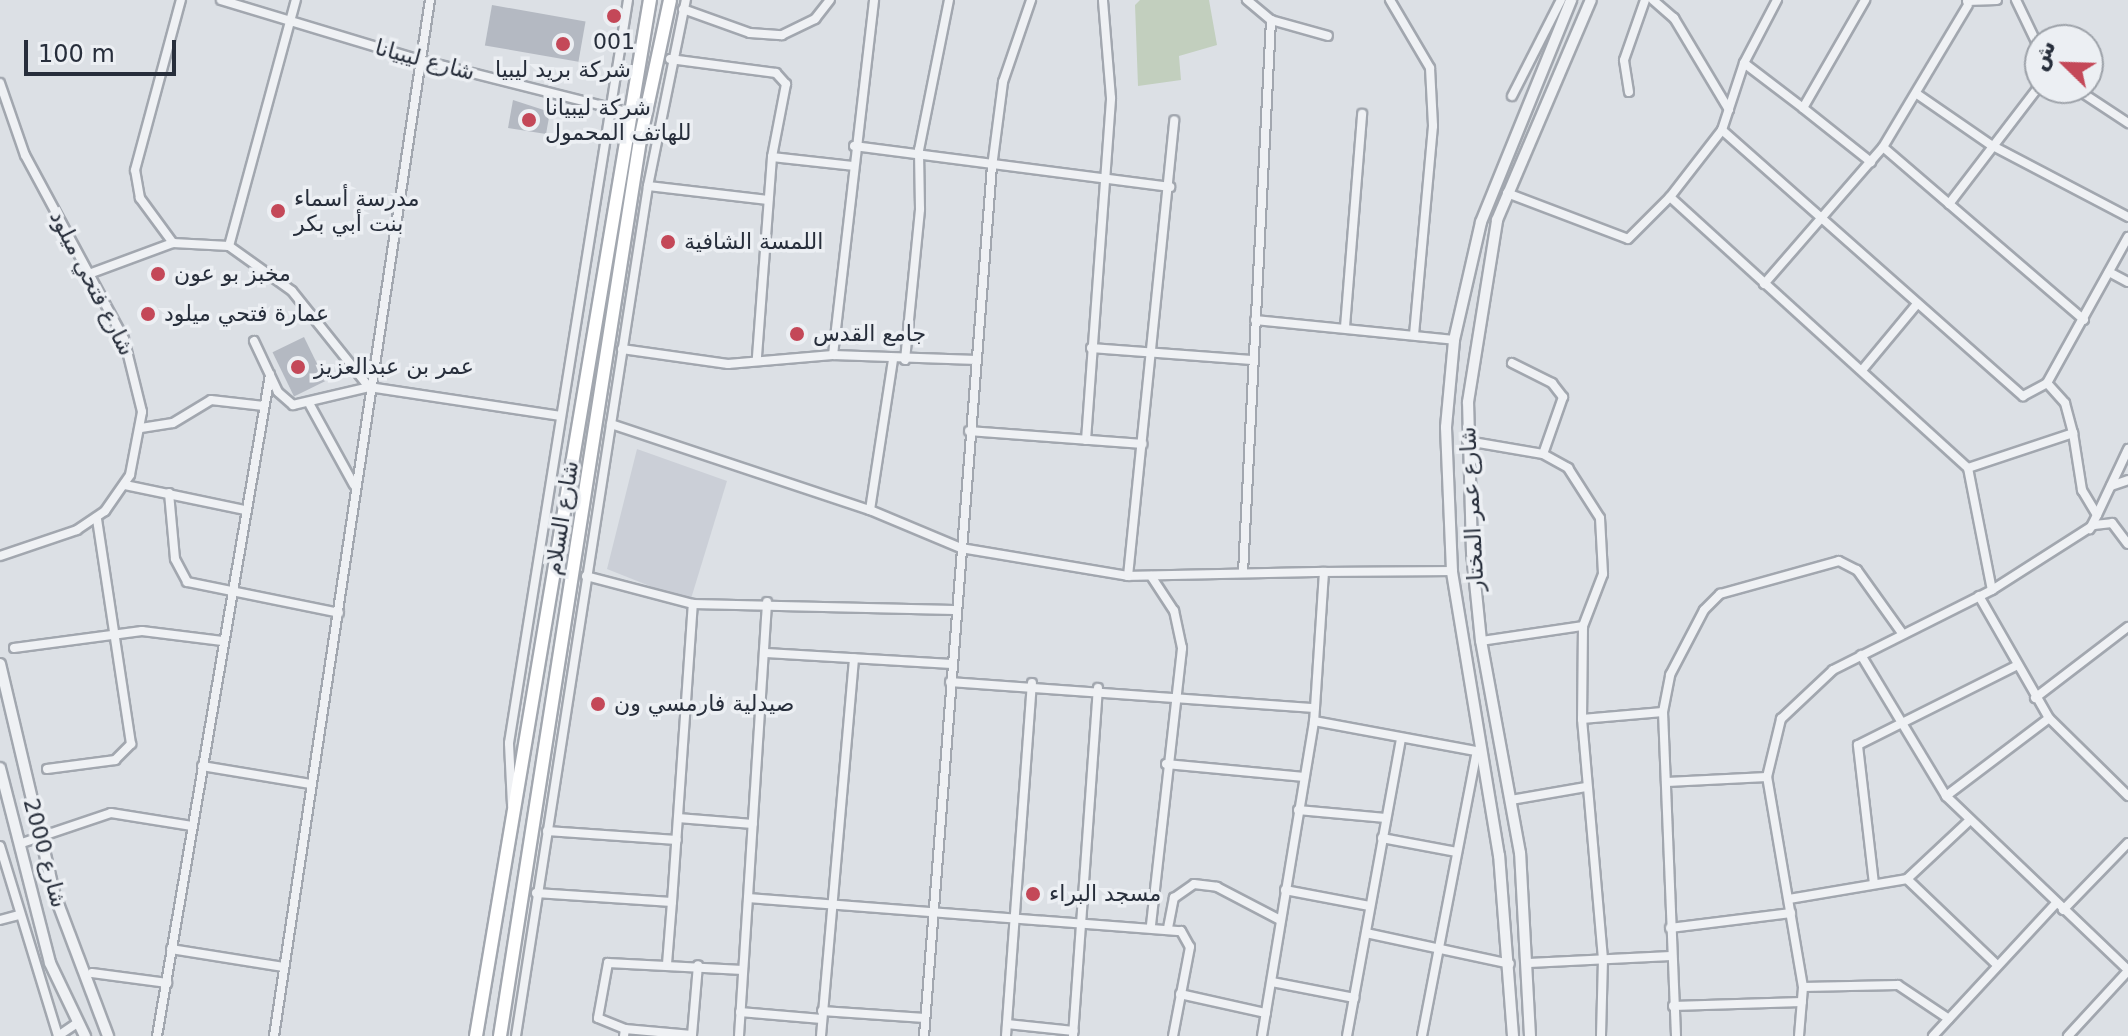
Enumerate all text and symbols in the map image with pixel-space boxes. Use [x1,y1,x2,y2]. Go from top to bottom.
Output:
marker: 001 [605,7,623,25]
scale bar [28,24,180,74]
north arrow [2024,24,2104,104]
place label: 001 [593,29,635,55]
street label: شارع ليبيانا [372,34,478,86]
marker: شركة بريد ليبيا [554,35,572,53]
text: ش [2026,36,2061,74]
text: 100 m [38,40,115,68]
place label: شركة بريد ليبيا [495,57,631,83]
place label: شركة ليبيانا للهاتف المحمول [545,94,692,146]
marker: شركة ليبيانا للهاتف المحمول [520,111,538,129]
place label: مدرسة أسماء بنت أبي بكر [294,185,419,236]
marker: مدرسة أسماء بنت أبي بكر [269,202,287,220]
street label: شارع فتحي ميلود [44,206,140,360]
place label: اللمسة الشافية [684,229,823,255]
marker: اللمسة الشافية [659,233,677,251]
place label: مخبز بو عون [174,261,291,287]
marker: مخبز بو عون [149,265,167,283]
place label: عمارة فتحي ميلود [164,301,329,327]
marker: عمارة فتحي ميلود [139,305,157,323]
place label: جامع القدس [813,321,926,347]
marker: جامع القدس [788,325,806,343]
place label: عمر بن عبدالعزيز [314,354,474,380]
marker: عمر بن عبدالعزيز [289,358,307,376]
street label: شارع عمر المختار [1455,426,1489,592]
street label: شارع السلام [540,459,584,577]
place label: صيدلية فارمسي ون [614,691,794,717]
marker: صيدلية فارمسي ون [589,695,607,713]
street label: شارع 2000 [18,796,72,910]
place label: مسجد البراء [1049,881,1161,907]
marker: مسجد البراء [1024,885,1042,903]

